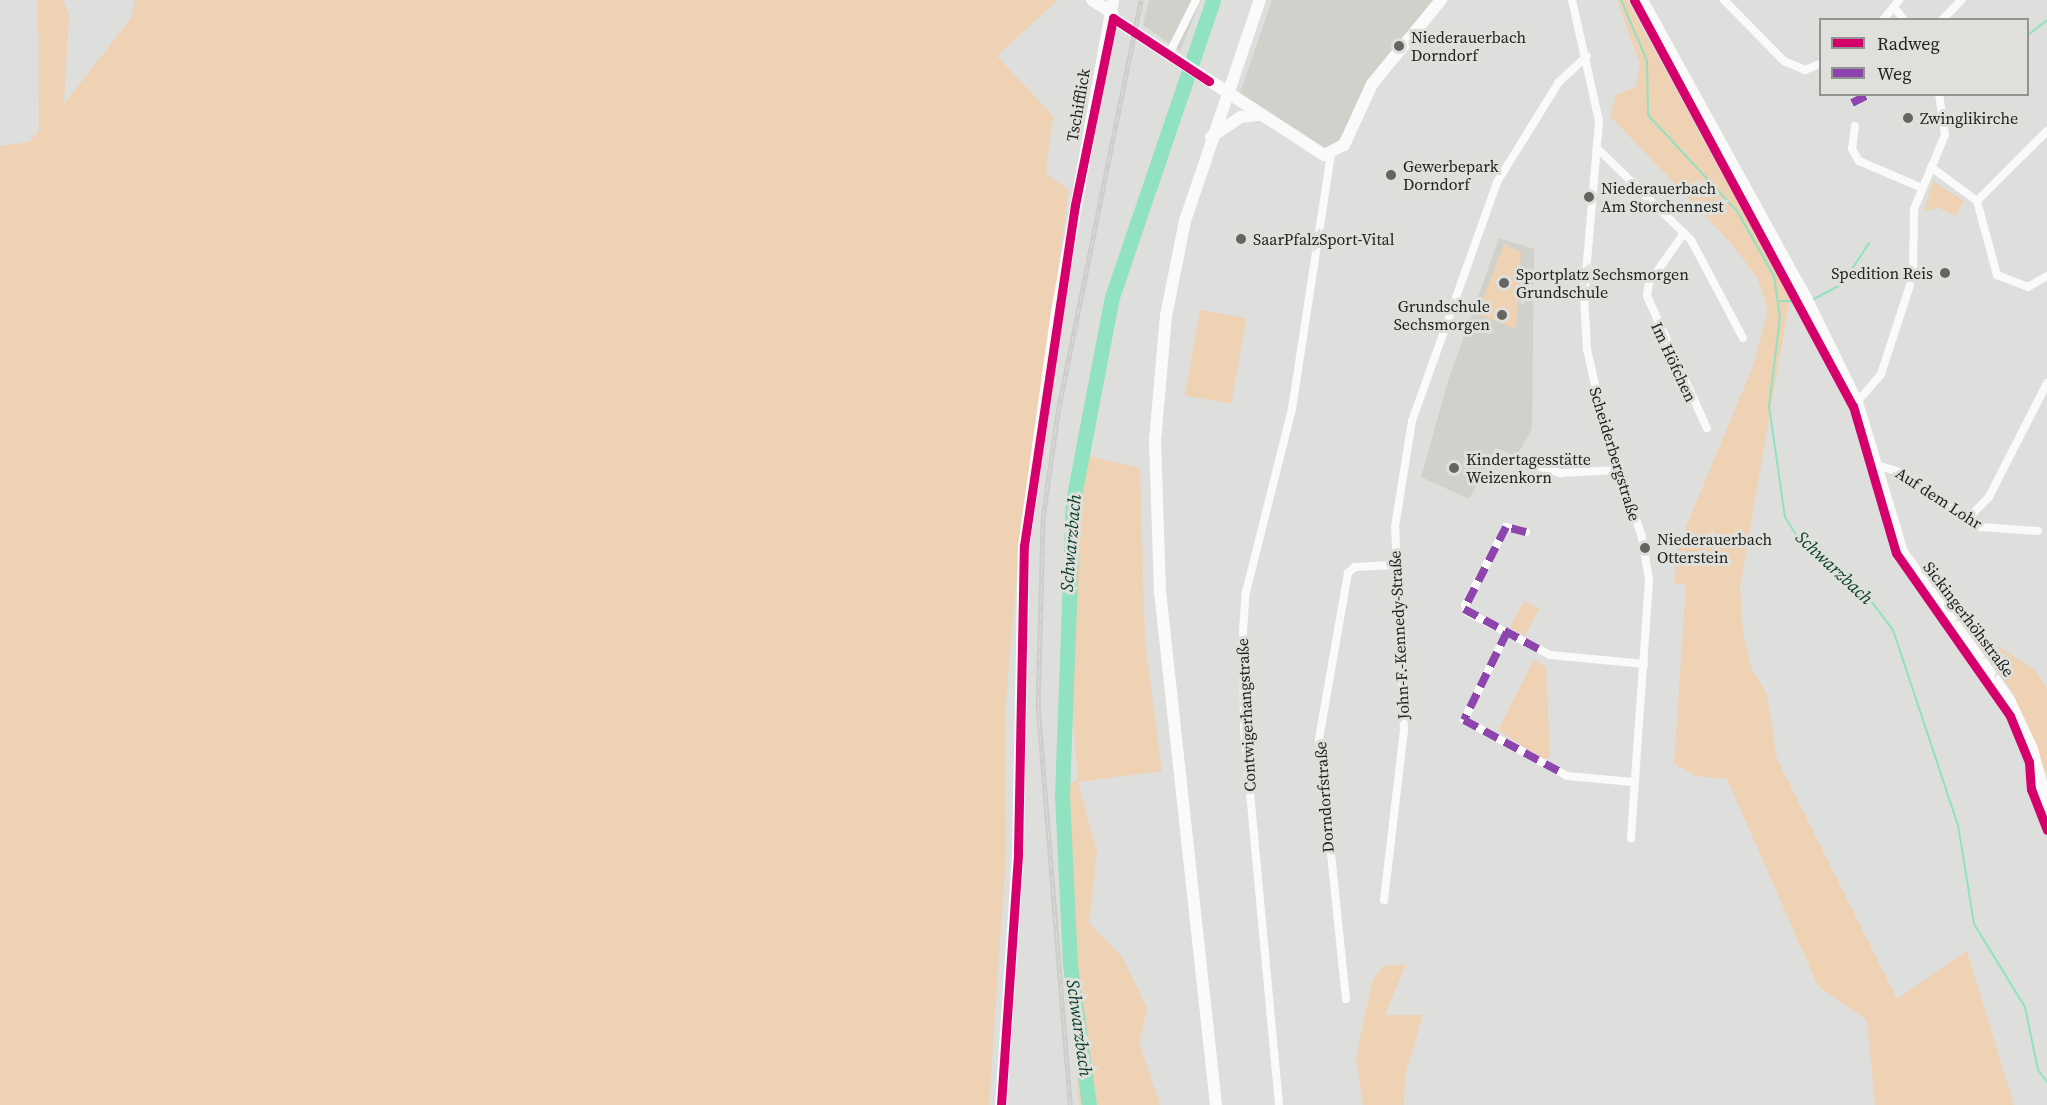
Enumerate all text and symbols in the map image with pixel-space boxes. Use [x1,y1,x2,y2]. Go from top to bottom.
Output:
legend [1819,18,2029,96]
place label: Niederauerbach Dorndorf [1411,27,1526,65]
text: Radweg [1877,31,1940,56]
marker: Niederauerbach Dorndorf [1392,39,1406,53]
text: Weg [1877,61,1912,86]
street label: Tschifflick [1062,67,1094,143]
place label: Zwinglikirche [1920,108,2018,128]
marker: Zwinglikirche [1901,111,1915,125]
place label: Gewerbepark Dorndorf [1403,156,1499,194]
marker: Gewerbepark Dorndorf [1384,168,1398,182]
place label: Niederauerbach Am Storchennest [1601,178,1723,216]
marker: Niederauerbach Am Storchennest [1582,190,1596,204]
place label: SaarPfalzSport-Vital [1253,229,1394,249]
marker: SaarPfalzSport-Vital [1234,232,1248,246]
place label: Spedition Reis [1831,263,1933,283]
place label: Sportplatz Sechsmorgen Grundschule [1516,264,1689,302]
marker: Spedition Reis [1938,266,1952,280]
marker: Sportplatz Sechsmorgen Grundschule [1497,276,1511,290]
place label: Grundschule Sechsmorgen [1394,296,1490,334]
marker: Grundschule Sechsmorgen [1495,308,1509,322]
street label: Im Höfchen [1647,319,1701,405]
street label: Scheiderbergstraße [1586,385,1644,523]
place label: Kindertagesstätte Weizenkorn [1466,449,1591,487]
marker: Kindertagesstätte Weizenkorn [1447,461,1461,475]
street label: Auf dem Lohr [1892,463,1986,533]
water label: Schwarzbach [1056,493,1086,593]
water label: Schwarzbach [1791,527,1877,609]
place label: Niederauerbach Otterstein [1657,529,1772,567]
marker: Niederauerbach Otterstein [1638,541,1652,555]
street label: John-F.-Kennedy-Straße [1385,550,1413,720]
street label: Sickingerhöhstraße [1919,558,2019,680]
street label: Contwigerhangstraße [1232,638,1260,792]
street label: Dorndorfstraße [1311,741,1337,853]
water label: Schwarzbach [1062,978,1096,1078]

